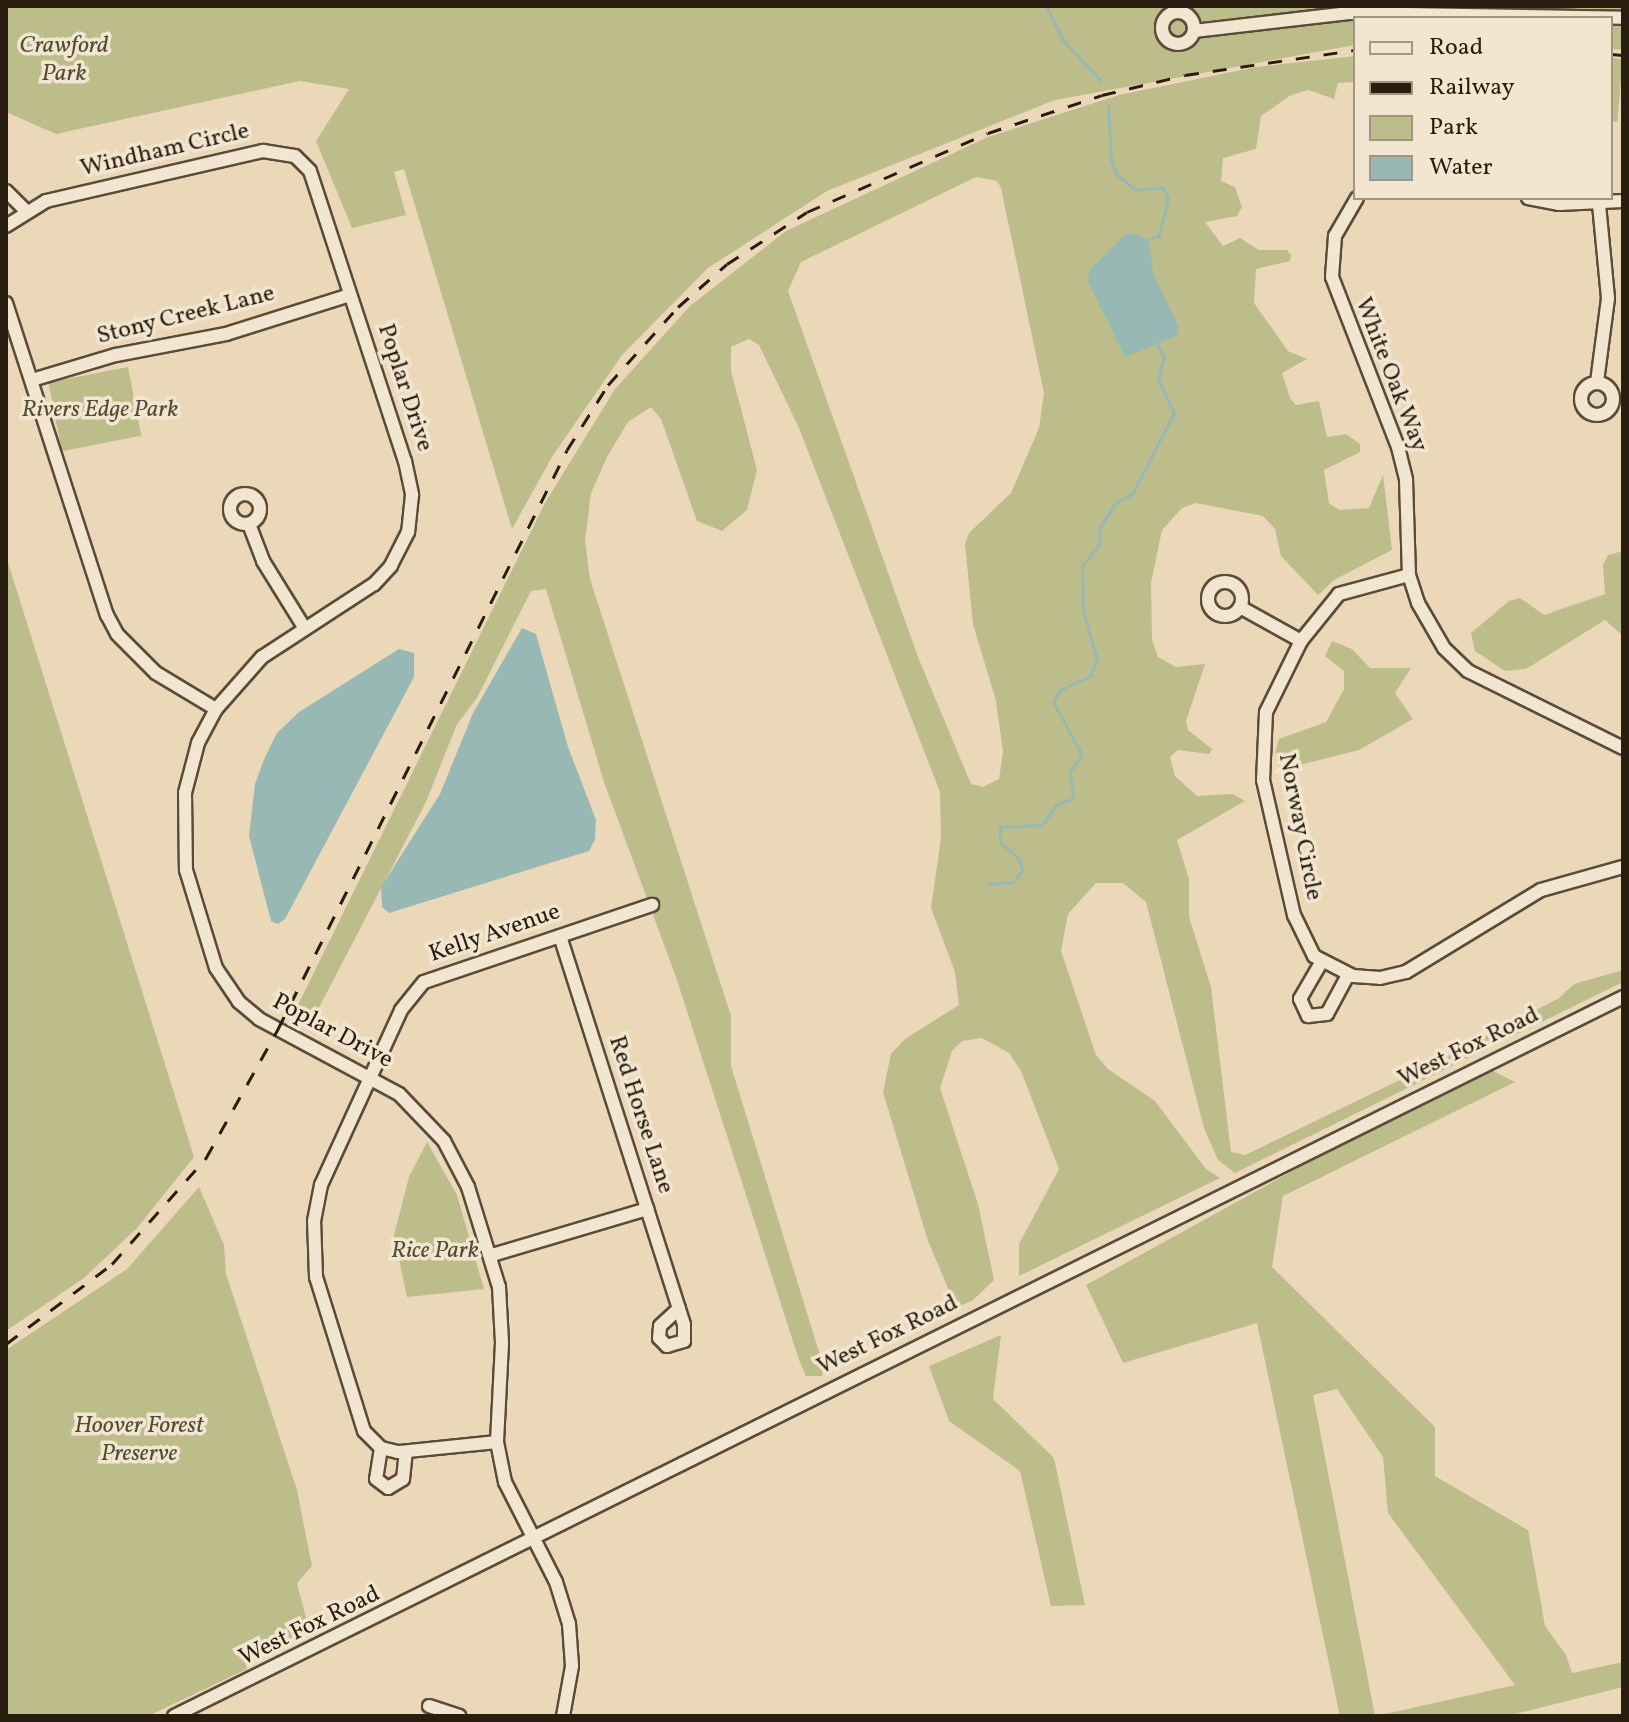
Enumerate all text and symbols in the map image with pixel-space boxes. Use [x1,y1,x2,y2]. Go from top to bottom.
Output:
legend [1353,16,1613,200]
text: Road [1429,31,1483,65]
park label: Crawford Park [19,33,109,89]
text: Railway [1429,71,1515,105]
text: Park [1429,111,1478,145]
street label: Windham Circle [78,118,252,184]
text: Water [1429,151,1493,185]
street label: Stony Creek Lane [94,280,278,352]
street label: White Oak Way [1347,293,1433,457]
street label: Poplar Drive [370,321,438,455]
park label: Rivers Edge Park [22,397,178,425]
street label: Norway Circle [1271,751,1327,903]
street label: Kelly Avenue [425,898,565,970]
street label: Poplar Drive [267,988,397,1076]
street label: West Fox Road [1394,1002,1544,1094]
street label: Red Horse Lane [601,1033,679,1197]
park label: Rice Park [391,1238,479,1266]
street label: West Fox Road [813,1290,963,1382]
park label: Hoover Forest Preserve [74,1413,204,1469]
street label: West Fox Road [235,1581,385,1673]

